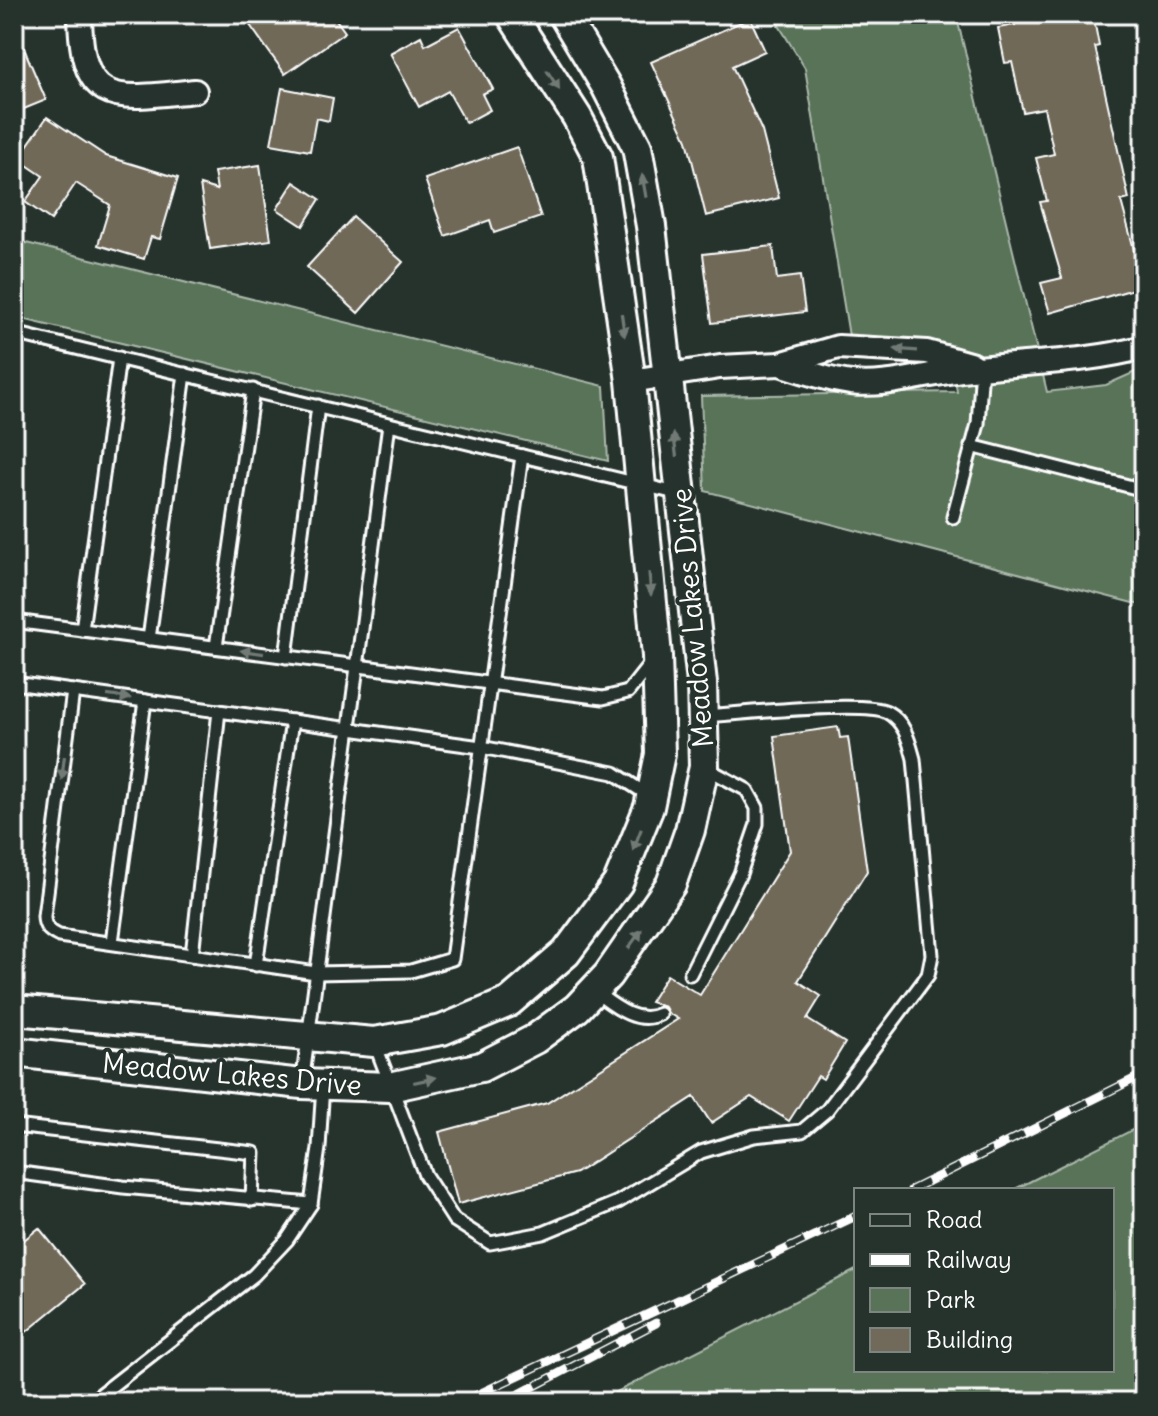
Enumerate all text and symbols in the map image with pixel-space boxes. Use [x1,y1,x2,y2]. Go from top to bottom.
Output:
one-way arrow [546,69,561,90]
one-way arrow [637,174,650,199]
one-way arrow [617,313,630,338]
one-way arrow [893,343,918,356]
one-way arrow [669,432,682,457]
street label: Meadow Lakes Drive [663,487,721,749]
one-way arrow [643,572,656,597]
one-way arrow [239,645,264,658]
one-way arrow [107,691,132,704]
one-way arrow [56,756,69,781]
one-way arrow [630,828,643,852]
one-way arrow [626,929,642,949]
street label: Meadow Lakes Drive [101,1045,363,1103]
one-way arrow [413,1073,438,1086]
legend [854,1188,1114,1372]
text: Road [926,1204,982,1234]
text: Railway [926,1244,1012,1274]
text: Park [926,1284,976,1314]
text: Building [926,1324,1013,1354]

